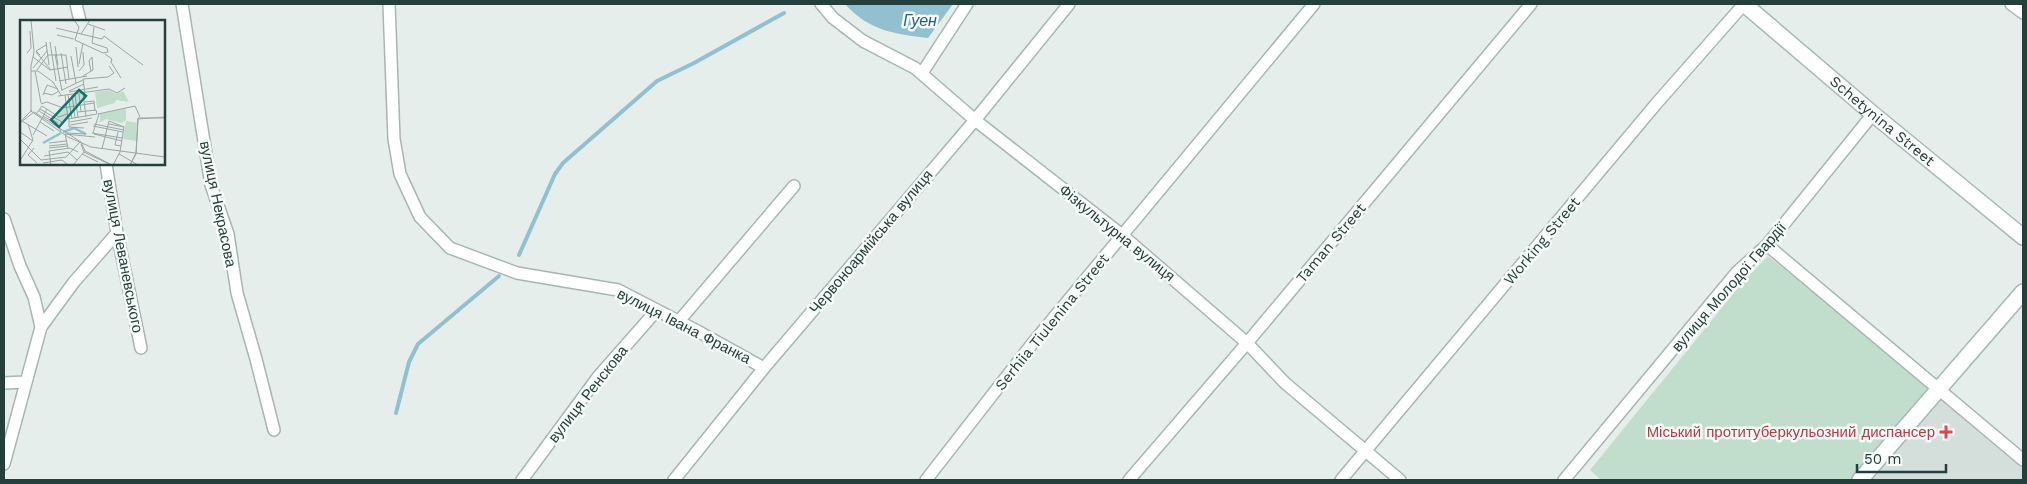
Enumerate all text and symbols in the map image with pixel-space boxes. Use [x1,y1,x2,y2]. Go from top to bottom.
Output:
water label: Гуен [903,11,937,30]
inset map [20,20,165,165]
street label: Schetynina Street [1826,72,1939,170]
street label: вулиця Некрасова [196,139,240,269]
street label: Червоноармійська вулиця [805,166,937,318]
street label: вулиця Леваневського [99,178,147,334]
street label: Фізкультурна вулиця [1055,181,1179,285]
street label: Working Street [1500,193,1584,289]
street label: Taman Street [1292,199,1370,286]
street label: вулиця Молодої Гвардії [1668,218,1791,355]
street label: Serhiia Tiulenina Street [991,249,1113,394]
street label: вулиця Івана Франка [614,285,754,368]
street label: вулиця Ренскова [544,341,632,446]
place label: Міський протитуберкульозний диспансер [1647,423,1935,441]
marker: Міський протитуберкульозний диспансер [1939,425,1953,439]
scale bar [1857,442,1946,474]
text: 50 m [1864,450,1901,468]

